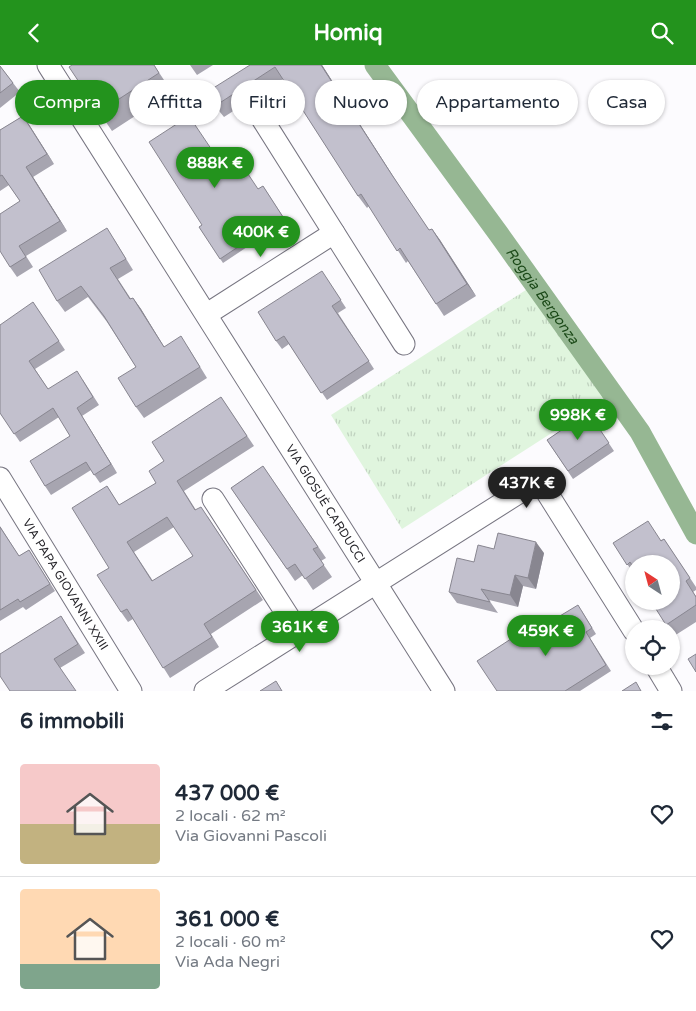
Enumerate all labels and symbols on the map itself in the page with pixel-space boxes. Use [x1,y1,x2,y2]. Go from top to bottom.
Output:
pin: 888K € [174,147,256,189]
pin: 400K € [220,215,302,258]
water label: Roggia Bergonza [502,244,583,348]
pin: 998K € [537,399,619,441]
street label: VIA GIOSUÈ CARDUCCI [283,442,368,565]
pin: 437K € [486,467,568,509]
street label: VIA PAPA GIOVANNI XXIII [20,516,111,653]
north arrow [625,555,680,610]
pin: 361K € [259,611,341,653]
pin: 459K € [505,615,587,657]

